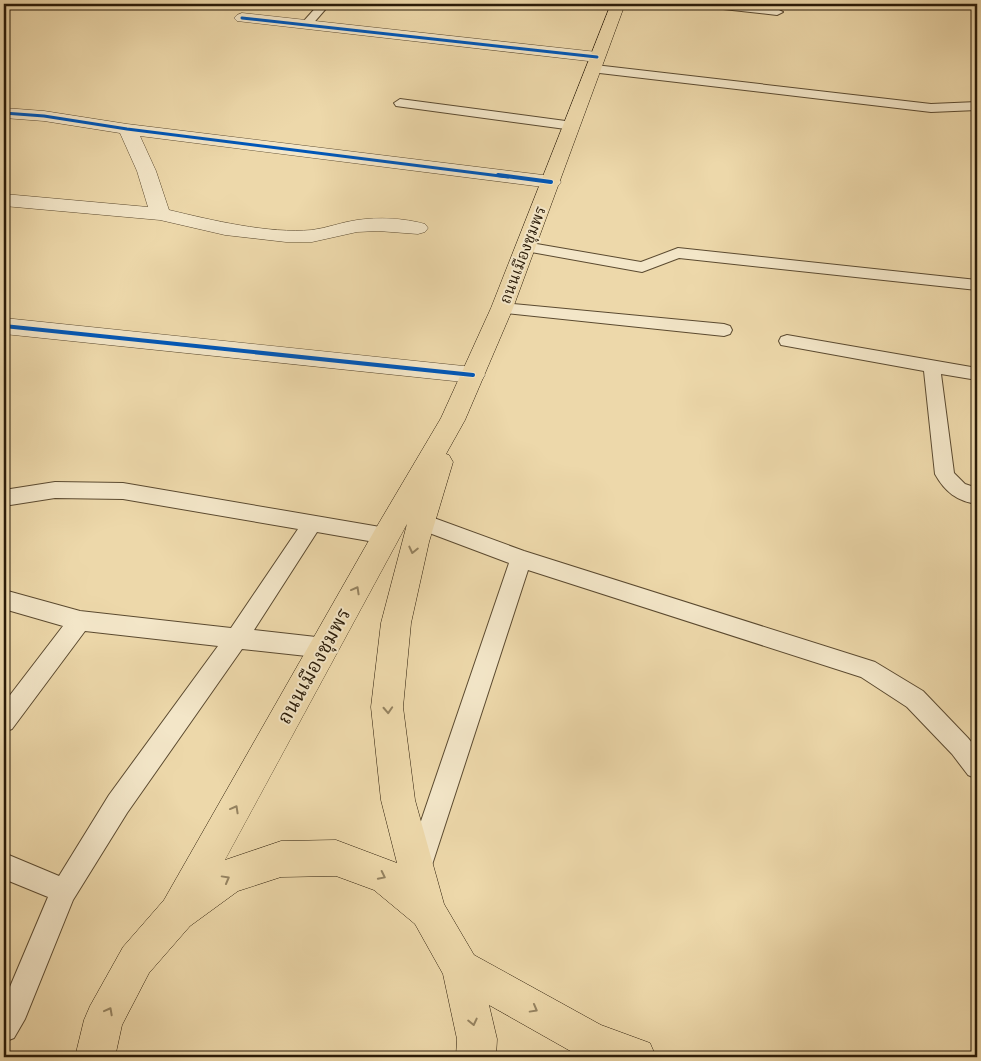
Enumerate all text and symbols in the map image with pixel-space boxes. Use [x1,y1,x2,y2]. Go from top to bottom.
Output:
street label: ถนนเมืองชุมพร [494,203,552,307]
one-way arrow [408,546,419,555]
one-way arrow [350,587,360,596]
street label: ถนนเมืองชุมพร [271,603,357,729]
one-way arrow [383,707,394,715]
one-way arrow [228,805,238,814]
one-way arrow [376,870,385,880]
one-way arrow [221,875,230,885]
one-way arrow [529,1003,538,1013]
one-way arrow [103,1007,113,1016]
one-way arrow [468,1018,478,1027]

